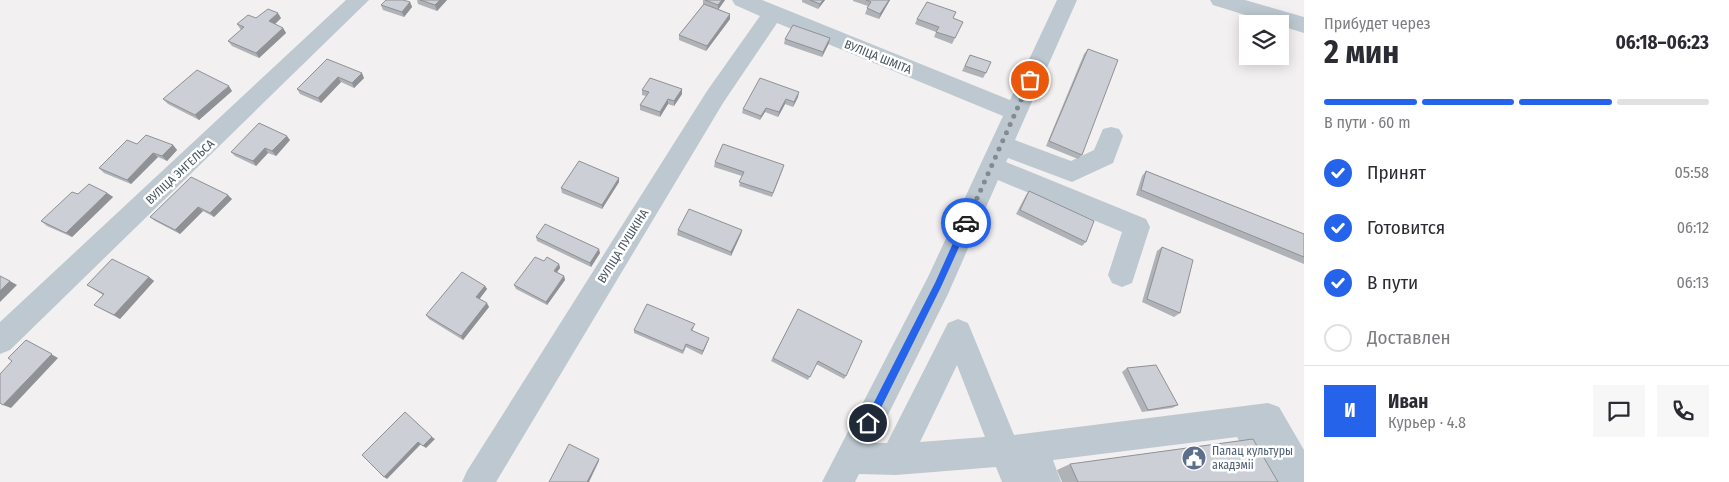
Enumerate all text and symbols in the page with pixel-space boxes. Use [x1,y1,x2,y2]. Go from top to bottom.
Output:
text: Прибудет через [1324,14,1431,33]
map controls [1239,15,1289,65]
button: layers [1239,15,1289,65]
text: 06:18–06:23 [1615,31,1709,54]
text: 2 мин [1324,33,1399,71]
street label: ВУЛІЦА ШМІТА [842,37,914,77]
pin [1009,59,1051,101]
icon: bag [1016,66,1044,94]
text: В пути · 60 m [1324,113,1410,132]
street label: ВУЛІЦА ЭНГЕЛЬСА [143,136,218,207]
icon: check [1324,159,1352,187]
text: Принят [1367,161,1426,184]
text: 05:58 [1675,163,1709,182]
courier [941,198,991,248]
street label: ВУЛІЦА ПУШКІНА [595,206,652,286]
icon: car [952,209,980,237]
icon: check [1324,214,1352,242]
text: Готовится [1367,216,1445,239]
text: 06:12 [1677,218,1709,237]
icon: check [1324,269,1352,297]
text: В пути [1367,271,1418,294]
text: 06:13 [1677,273,1709,292]
text: Доставлен [1367,326,1451,349]
button: chat [1593,385,1645,437]
button: phone [1657,385,1709,437]
text: Иван [1388,390,1428,413]
text: И [1344,399,1356,422]
pin [847,402,889,444]
icon: home [854,409,882,437]
text: Курьер · 4.8 [1388,413,1466,432]
place label: Палац культуры акадэміі [1212,444,1293,472]
public building icon: Палац культуры акадэміі [1181,445,1207,471]

